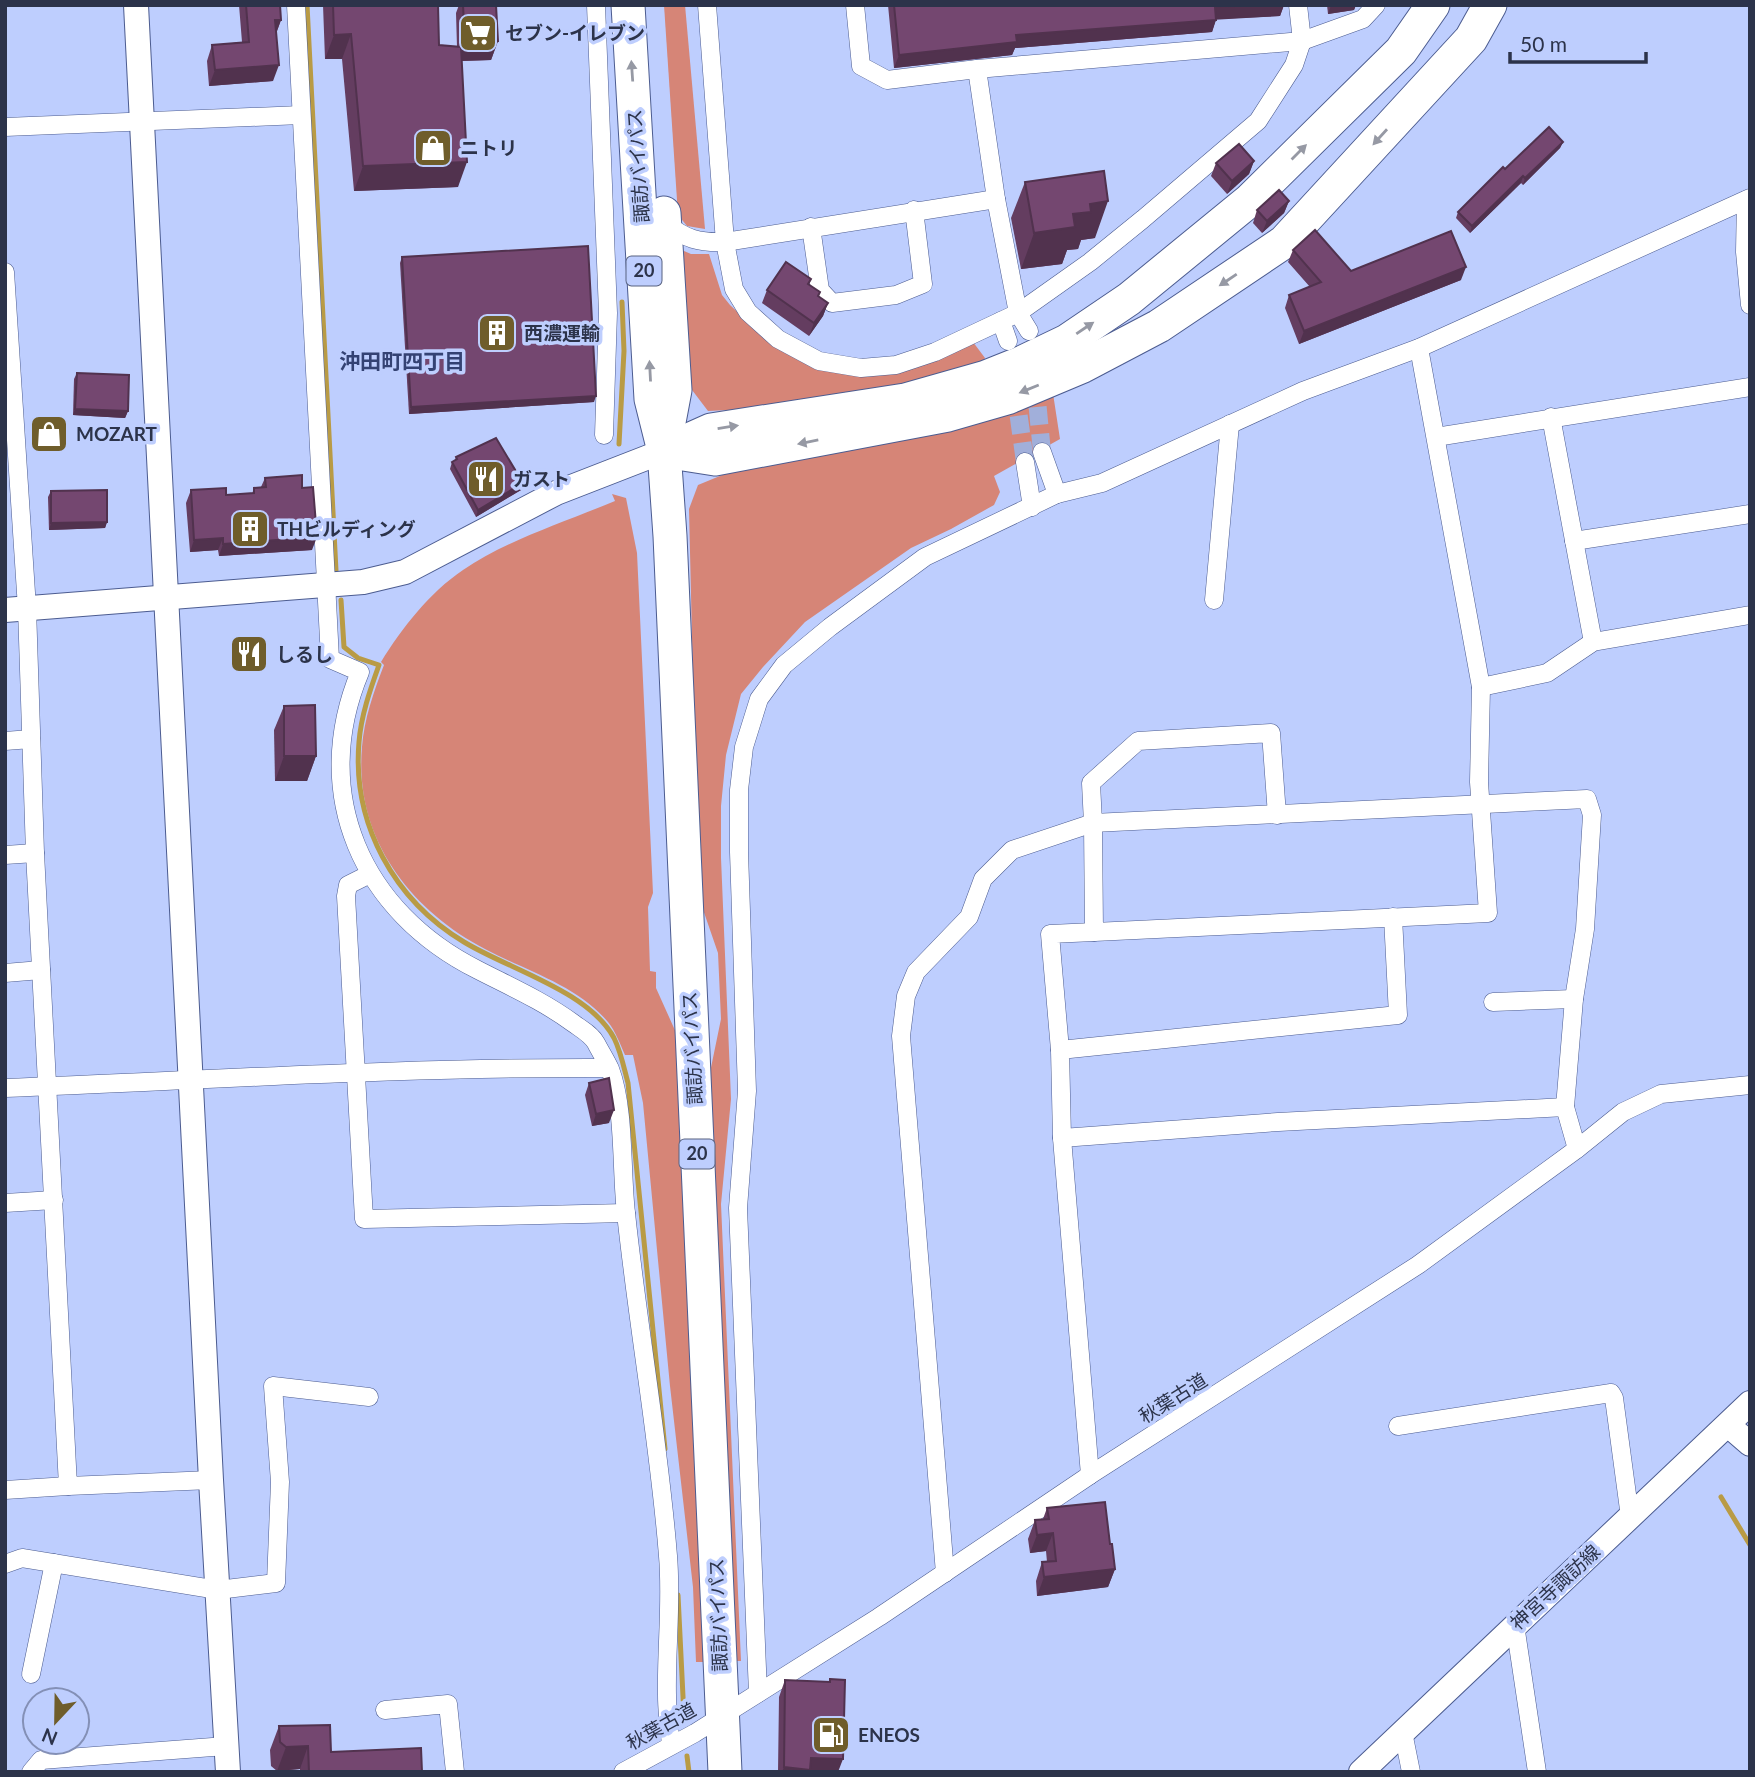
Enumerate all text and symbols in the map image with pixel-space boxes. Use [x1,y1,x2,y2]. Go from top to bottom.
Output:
supermarket icon: セブン-イレブン [457,12,499,54]
place label: セブン-イレブン [505,21,645,44]
scale bar [1510,21,1646,65]
text: 50 m [1520,31,1567,56]
one-way arrow [626,59,637,81]
street label: 諏訪バイパス [622,109,653,224]
shop icon: ニトリ [412,127,454,169]
one-way arrow [1372,128,1388,146]
place label: ニトリ [460,136,517,159]
one-way arrow [1290,144,1307,160]
road number: 20 [626,256,662,286]
one-way arrow [1219,273,1237,287]
building icon: 西濃運輸 [476,312,518,354]
place label: 西濃運輸 [524,321,600,344]
one-way arrow [1075,322,1095,335]
district label: 沖田町四丁目 [339,348,465,373]
one-way arrow [644,360,655,382]
one-way arrow [1018,383,1039,394]
shop icon: MOZART [28,413,70,455]
one-way arrow [717,421,739,432]
place label: MOZART [76,422,158,445]
one-way arrow [797,436,819,447]
restaurant icon: ガスト [465,458,507,500]
place label: ガスト [513,467,570,490]
building icon: THビルディング [229,508,271,550]
place label: THビルディング [277,517,416,540]
restaurant icon: しるし [228,633,270,675]
place label: しるし [276,642,333,665]
street label: 諏訪バイパス [677,991,706,1105]
road number: 20 [680,1140,714,1168]
street label: 秋葉古道 [1134,1368,1211,1427]
street label: 神宮寺諏訪線 [1505,1539,1604,1634]
street label: 諏訪バイパス [704,1558,731,1672]
north arrow [21,1686,91,1756]
street label: 秋葉古道 [622,1697,700,1754]
fuel station icon: ENEOS [810,1714,852,1756]
place label: ENEOS [858,1723,920,1746]
text: N [38,1724,61,1751]

